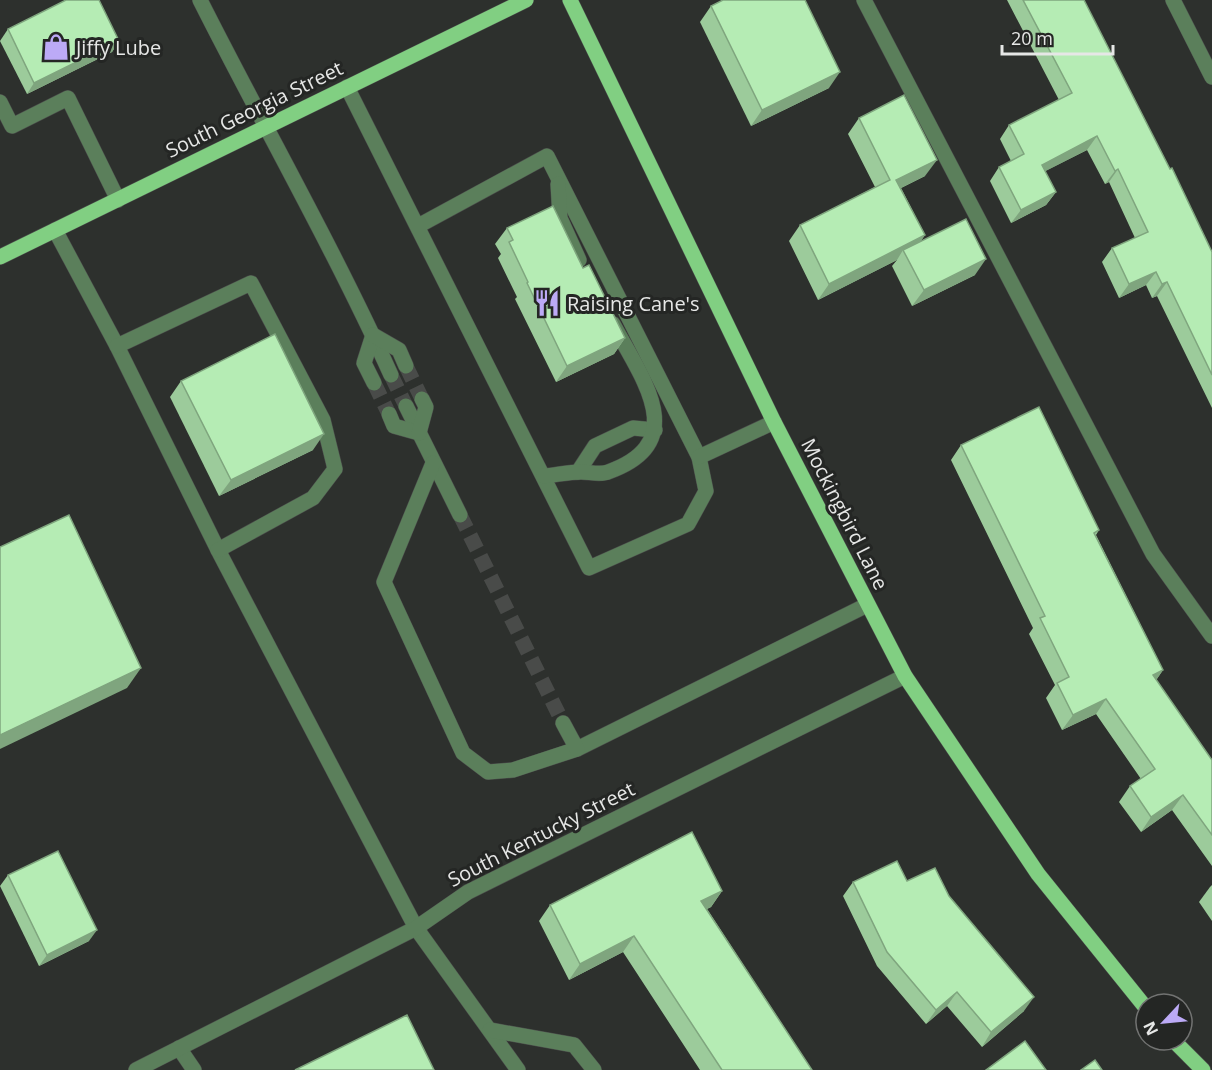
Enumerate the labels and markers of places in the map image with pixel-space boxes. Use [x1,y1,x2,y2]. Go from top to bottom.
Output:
shop icon: Jiffy Lube [41,32,71,62]
place label: Jiffy Lube [74,34,161,61]
restaurant icon: Raising Cane's [532,288,562,318]
place label: Raising Cane's [567,290,700,317]

